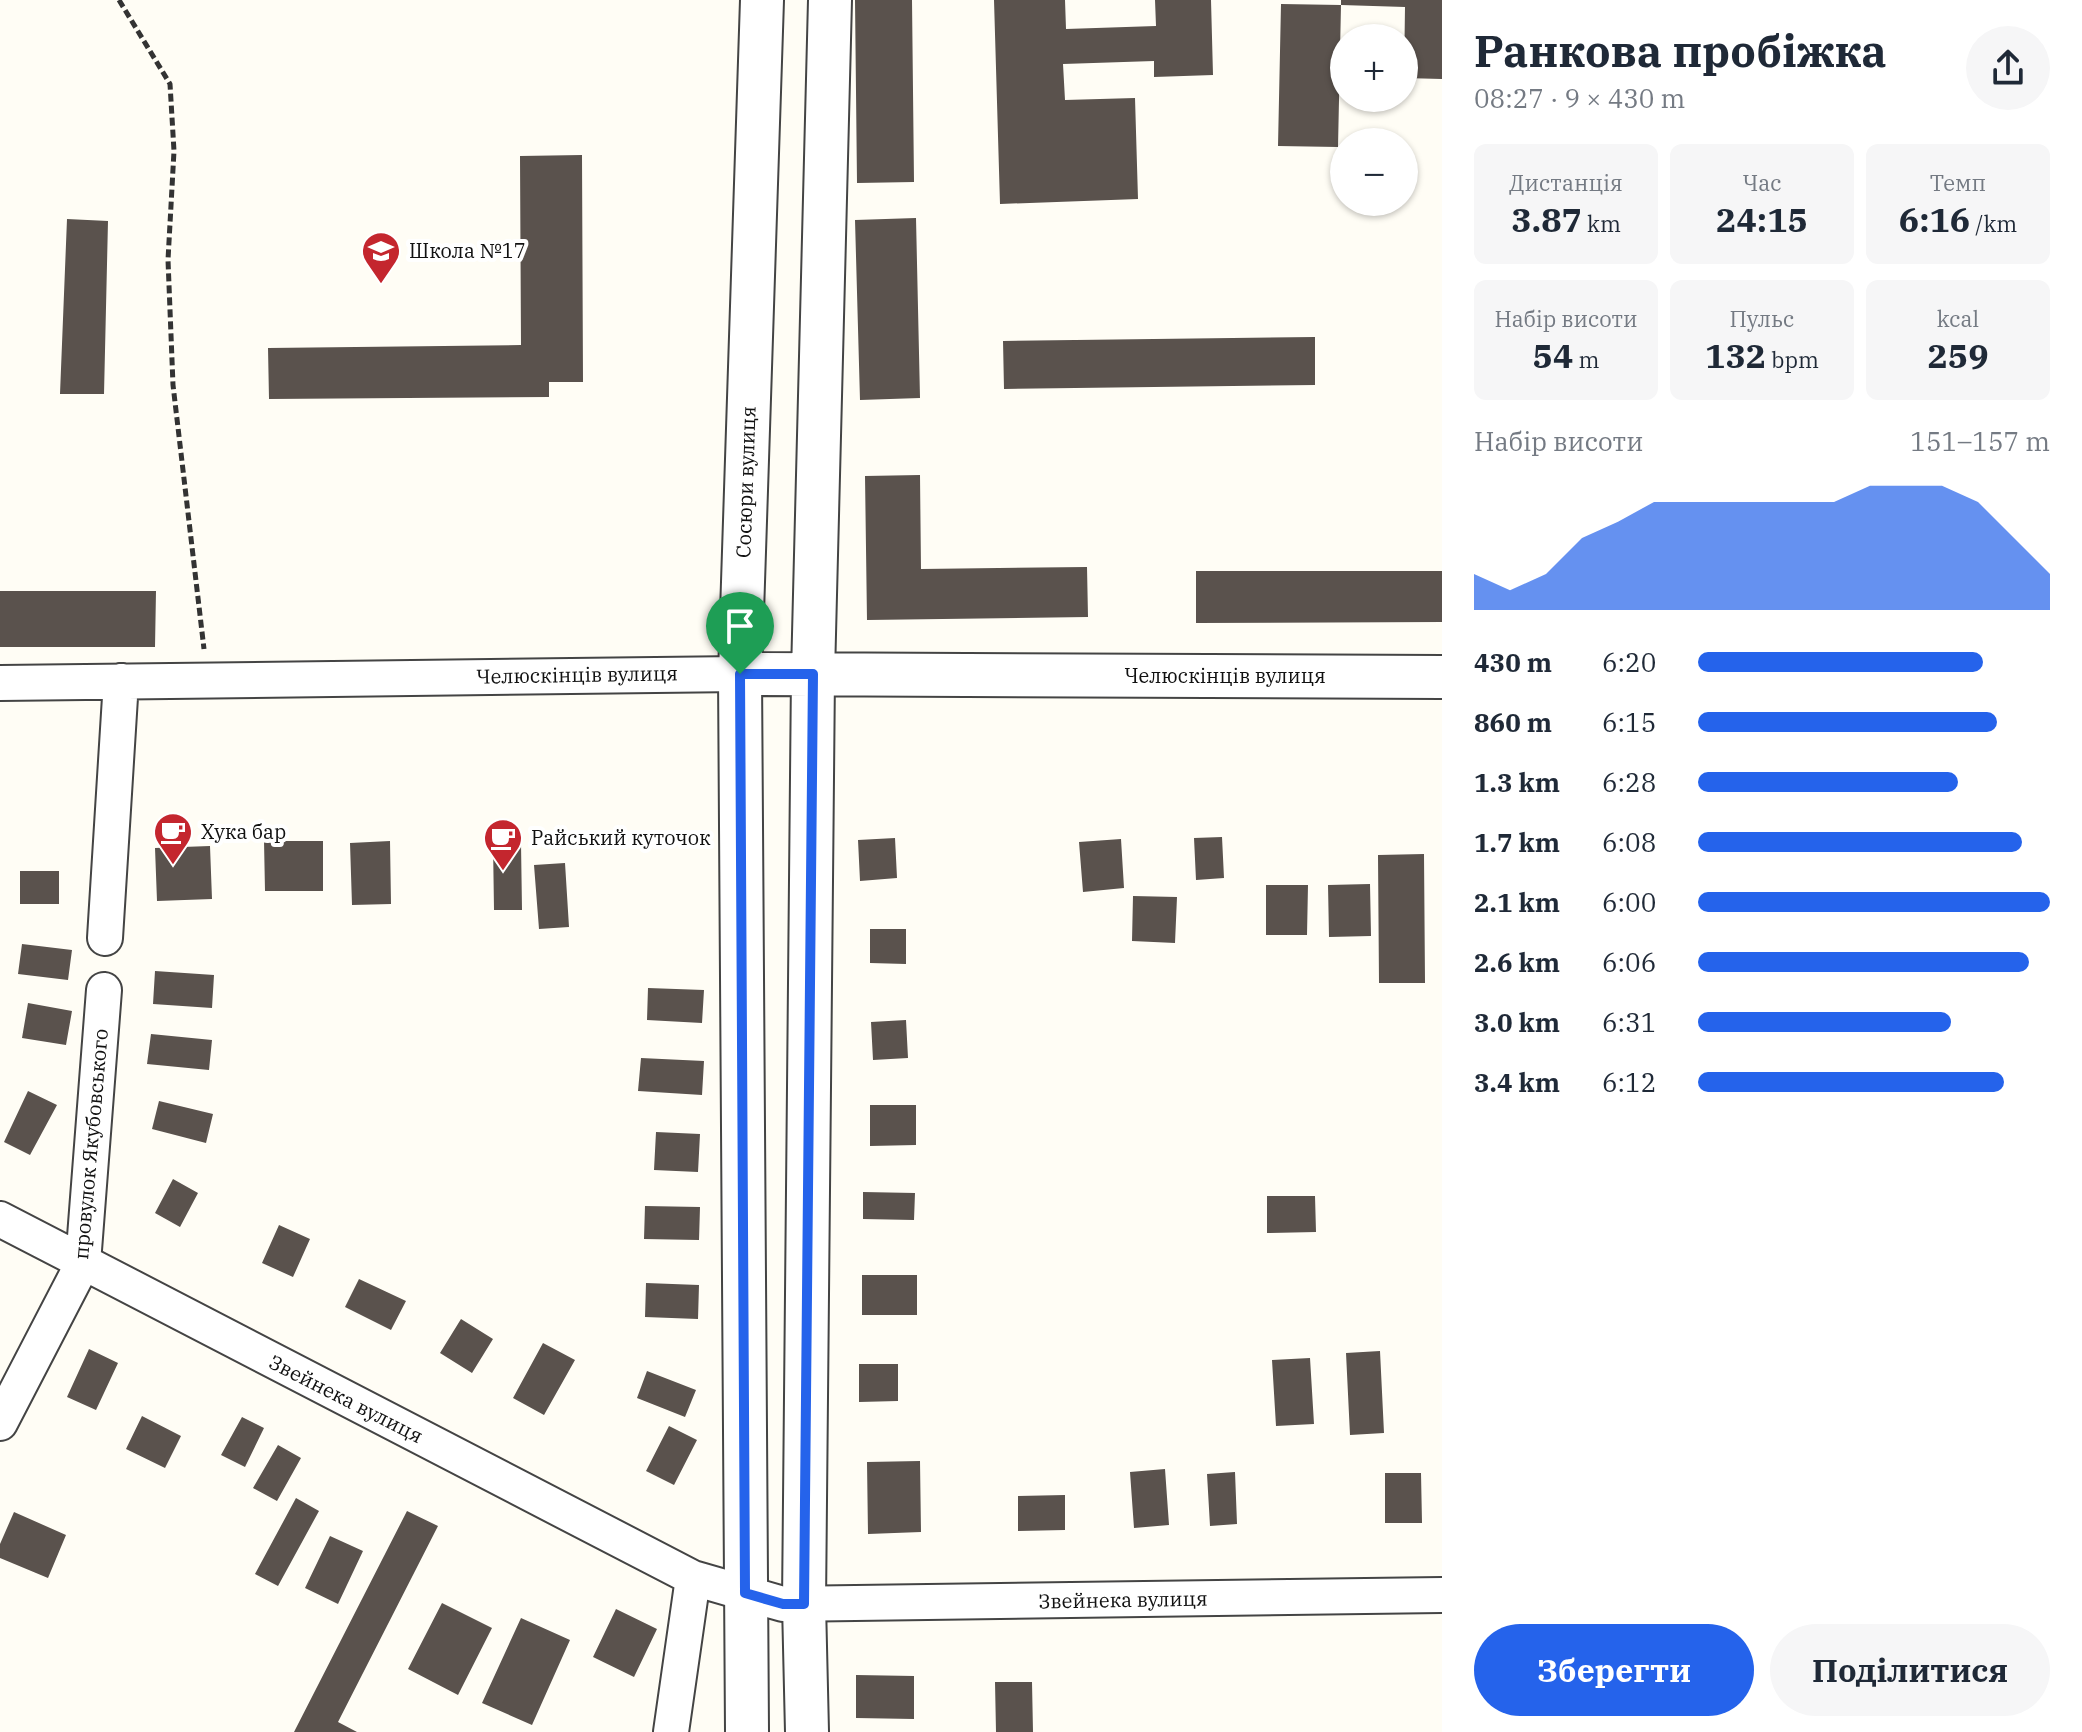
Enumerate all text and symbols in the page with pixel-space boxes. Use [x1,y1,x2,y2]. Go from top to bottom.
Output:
text: Ранкова пробіжка [1474,22,1887,79]
map controls [1330,24,1418,216]
button: + [1330,24,1418,112]
button: share [1966,26,2050,110]
text: 08:27 · 9 × 430 m [1474,81,1685,115]
button: − [1330,128,1418,216]
text: Дистанція [1509,168,1623,197]
text: Час [1742,168,1782,197]
text: Темп [1930,168,1986,197]
text: 3.87 [1511,197,1582,241]
text: 24:15 [1716,197,1808,241]
text: 6:16 [1899,197,1970,241]
text: km [1582,209,1621,238]
text: /km [1970,209,2017,238]
school or university icon: Школа №17 [360,230,402,285]
place label: Школа №17 [409,237,526,264]
text: Набір висоти [1494,304,1638,333]
text: Пульс [1730,304,1794,333]
text: kcal [1937,304,1979,333]
text: 54 [1533,333,1573,377]
text: 132 [1705,333,1766,377]
text: 259 [1927,333,1989,377]
text: m [1573,345,1599,374]
text: bpm [1766,345,1819,374]
street label: Сосюри вулиця [729,406,762,558]
text: Набір висоти [1474,424,1643,458]
text: 151–157 m [1910,424,2050,458]
pin [706,592,774,674]
icon: arrive [718,604,762,648]
text: 430 m [1474,645,1552,679]
text: 6:20 [1602,645,1656,679]
street label: Челюскінців вулиця [476,659,678,690]
street label: Челюскінців вулиця [1124,662,1326,689]
text: 860 m [1474,705,1552,739]
text: 6:15 [1602,705,1656,739]
text: 1.3 km [1474,765,1560,799]
text: 6:28 [1602,765,1656,799]
cafe icon: Хука бар [152,811,194,866]
cafe icon: Райський куточок [482,817,524,872]
place label: Хука бар [201,818,286,845]
place label: Райський куточок [531,824,711,851]
text: 1.7 km [1474,825,1560,859]
text: 6:08 [1602,825,1656,859]
text: 2.1 km [1474,885,1560,919]
text: 6:00 [1602,885,1656,919]
text: 2.6 km [1474,945,1560,979]
text: 6:06 [1602,945,1656,979]
text: 3.0 km [1474,1005,1560,1039]
text: 6:31 [1602,1005,1656,1039]
street label: провулок Якубовського [67,1027,114,1260]
text: 3.4 km [1474,1065,1560,1099]
text: 6:12 [1602,1065,1656,1099]
street label: Звейнека вулиця [265,1348,428,1449]
street label: Звейнека вулиця [1038,1585,1208,1614]
button: Зберегти [1474,1624,1754,1716]
button: Поділитися [1770,1624,2050,1716]

